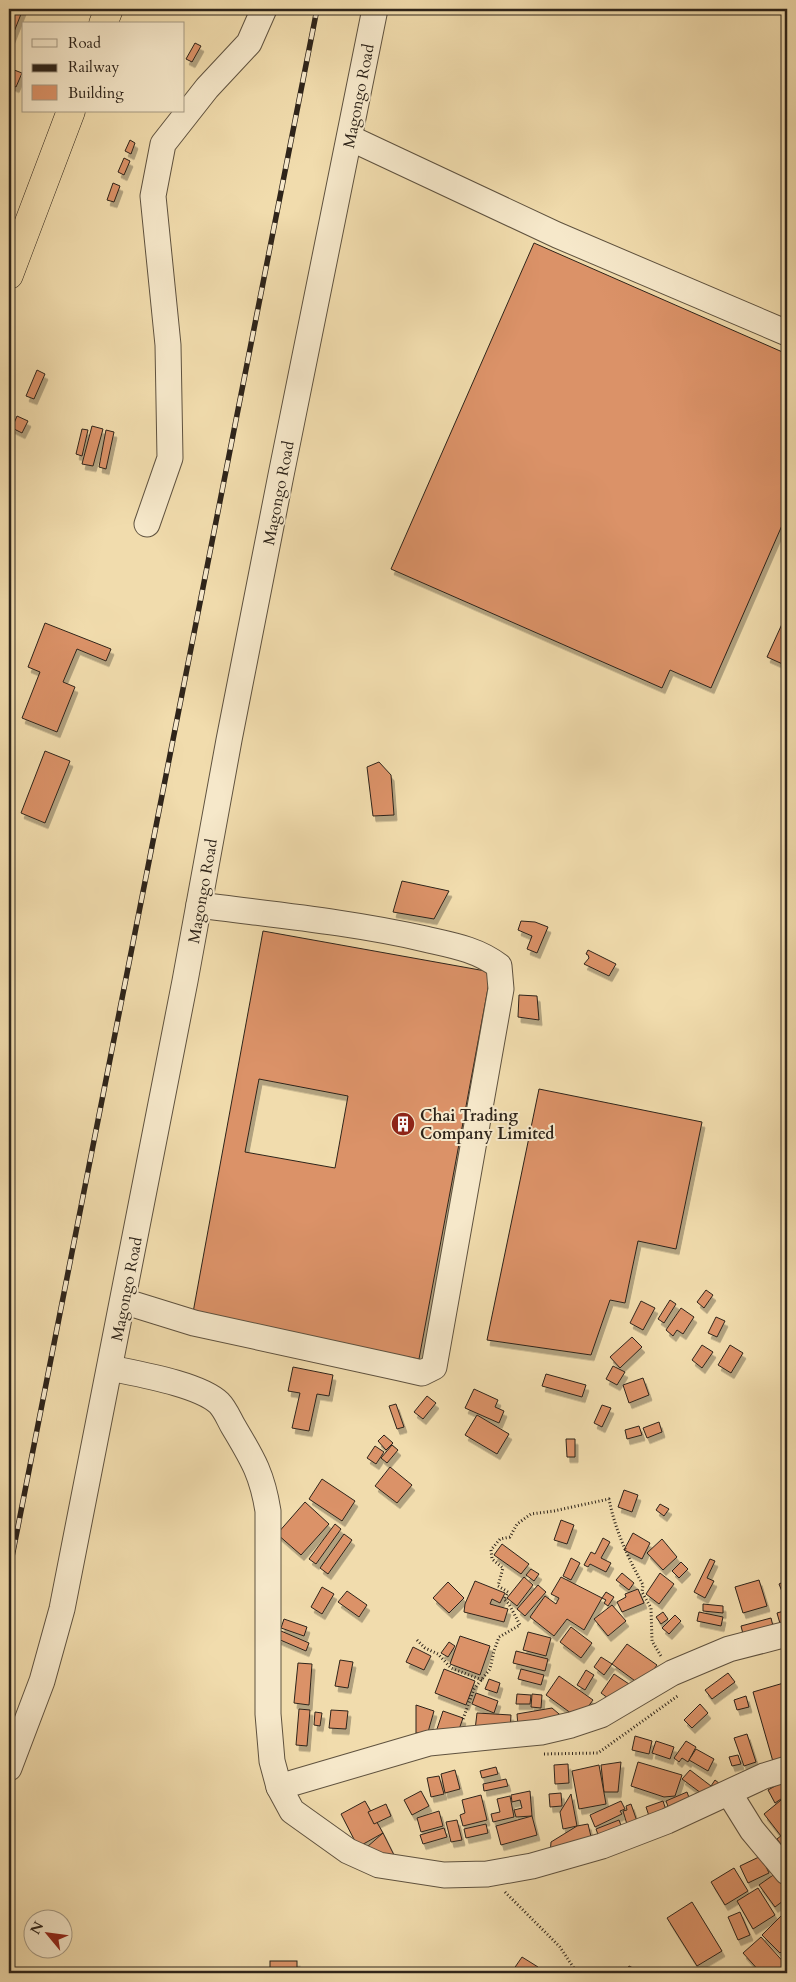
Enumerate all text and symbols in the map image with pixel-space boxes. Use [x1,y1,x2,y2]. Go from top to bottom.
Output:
legend [22,22,185,112]
text: Road [68,33,101,53]
street label: Magongo Road [338,42,380,150]
text: Railway [68,57,119,77]
text: Building [68,83,124,103]
street label: Magongo Road [258,439,300,547]
street label: Magongo Road [183,837,223,945]
place label: Chai Trading Company Limited [420,1105,554,1145]
building icon: Chai Trading Company Limited [390,1111,416,1137]
street label: Magongo Road [106,1235,148,1343]
north arrow [22,1910,72,1960]
text: N [26,1918,48,1938]

